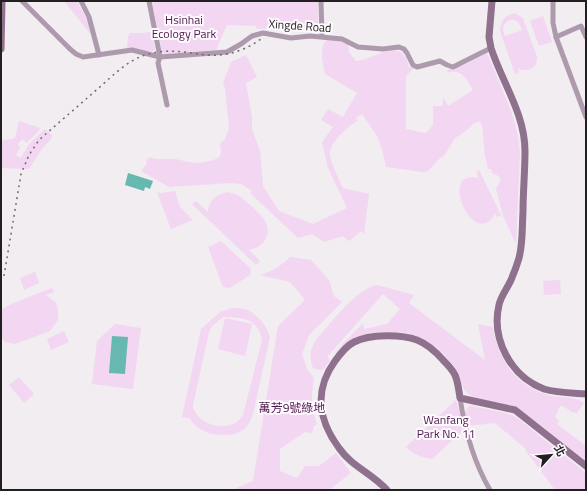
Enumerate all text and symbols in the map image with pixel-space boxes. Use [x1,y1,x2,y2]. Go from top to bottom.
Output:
park label: Hsinhai Ecology Park [152,10,217,43]
street label: Xingde Road [268,14,332,37]
park label: 萬芳9號綠地 [259,398,325,417]
park label: Wanfang Park No. 11 [417,410,475,443]
north arrow [531,435,571,475]
text: 北 [550,442,570,459]

